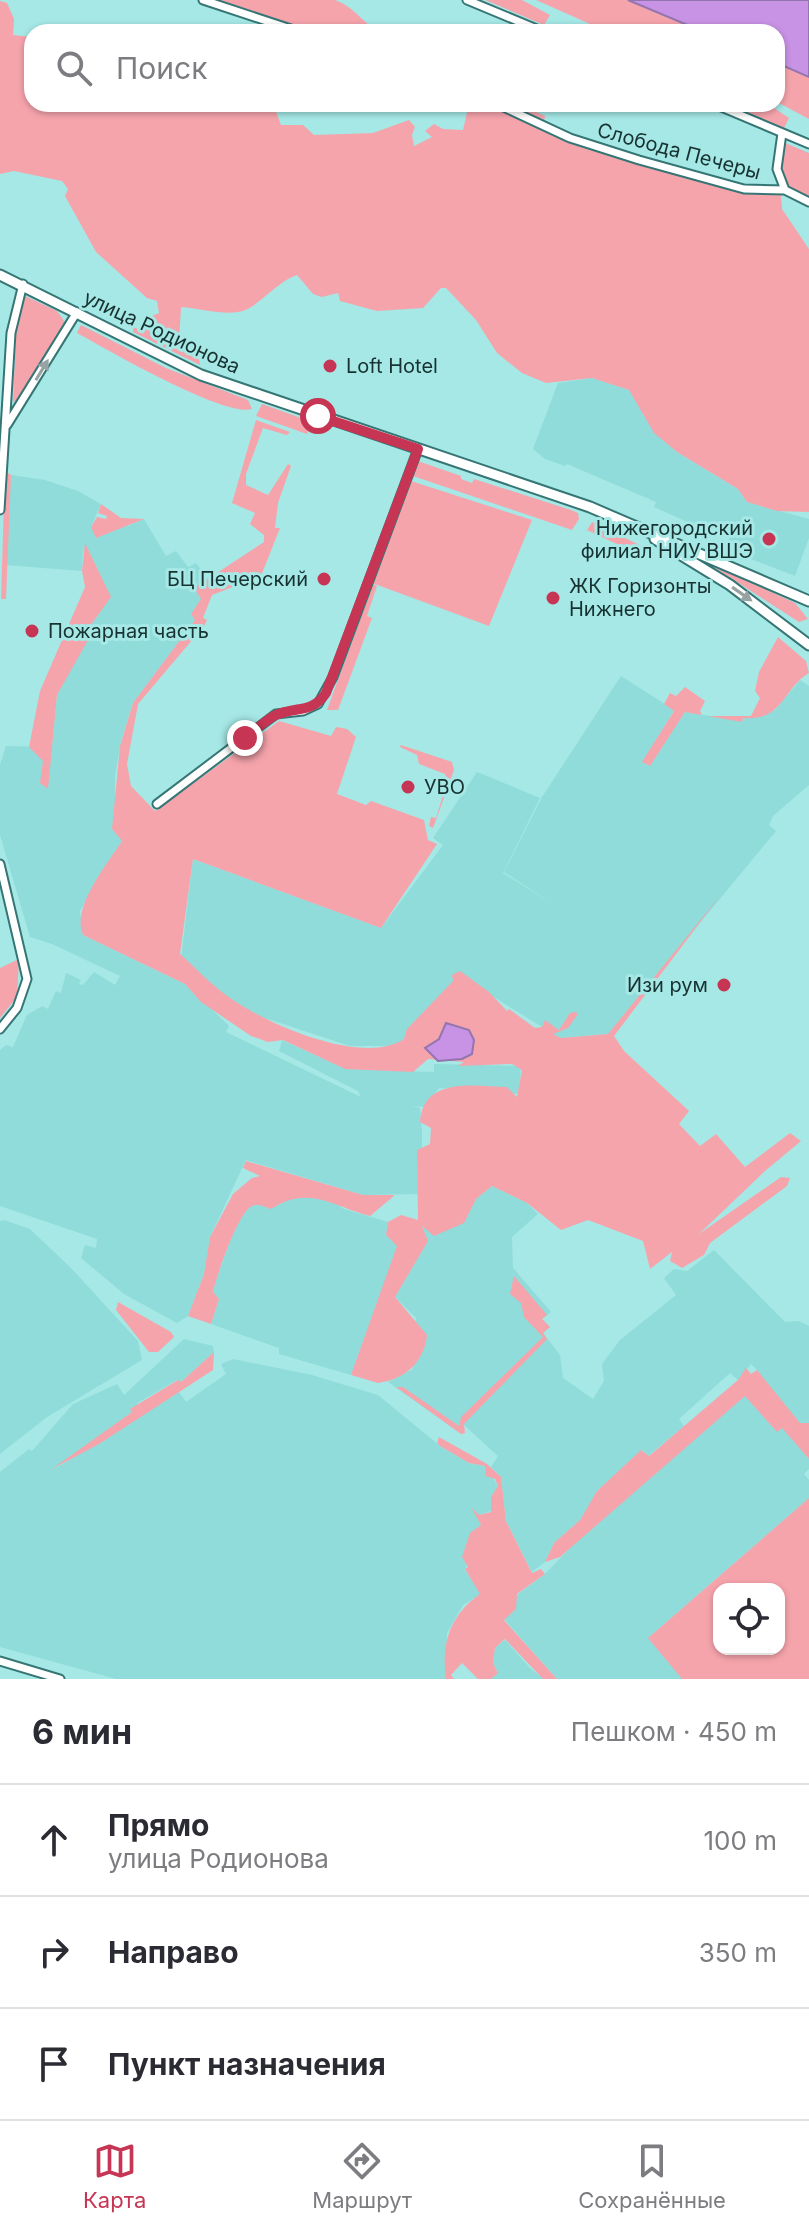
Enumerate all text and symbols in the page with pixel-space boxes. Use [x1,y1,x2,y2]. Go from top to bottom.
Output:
search box [24,24,785,112]
icon: search [52,46,96,90]
text: Поиск [116,50,207,86]
street label: Слобода Печеры [595,118,763,184]
street label: улица Родионова [80,285,244,379]
place label: Loft Hotel [346,354,438,378]
marker: Loft Hotel [321,357,339,375]
one-way arrow [35,359,49,381]
route start [300,398,336,434]
place label: Нижегородский филиал НИУ ВШЭ [581,516,753,563]
marker: Нижегородский филиал НИУ ВШЭ [760,530,778,548]
place label: БЦ Печерский [167,567,308,591]
marker: БЦ Печерский [315,570,333,588]
place label: ЖК Горизонты Нижнего [569,574,711,621]
one-way arrow [731,586,753,601]
marker: ЖК Горизонты Нижнего [544,589,562,607]
place label: Пожарная часть [48,619,209,643]
marker: Пожарная часть [23,622,41,640]
route end [227,720,263,756]
place label: УВО [424,775,465,799]
marker: УВО [399,778,417,796]
place label: Изи рум [627,973,708,997]
marker: Изи рум [715,976,733,994]
map controls [713,1583,785,1655]
button: locate [713,1583,785,1655]
text: 6 мин [32,1711,132,1752]
text: Пешком · 450 m [571,1716,777,1747]
text: Прямо [108,1807,209,1843]
icon: ahead [32,1818,76,1862]
text: 100 m [704,1825,777,1856]
text: улица Родионова [108,1843,329,1874]
icon: right [32,1930,76,1974]
text: Направо [108,1934,239,1970]
text: 350 m [699,1937,777,1968]
icon: arrive [32,2042,76,2086]
text: Пункт назначения [108,2046,386,2082]
tab: Карта [83,2139,146,2213]
tab: Маршрут [312,2139,412,2213]
tab: Сохранённые [578,2139,726,2213]

